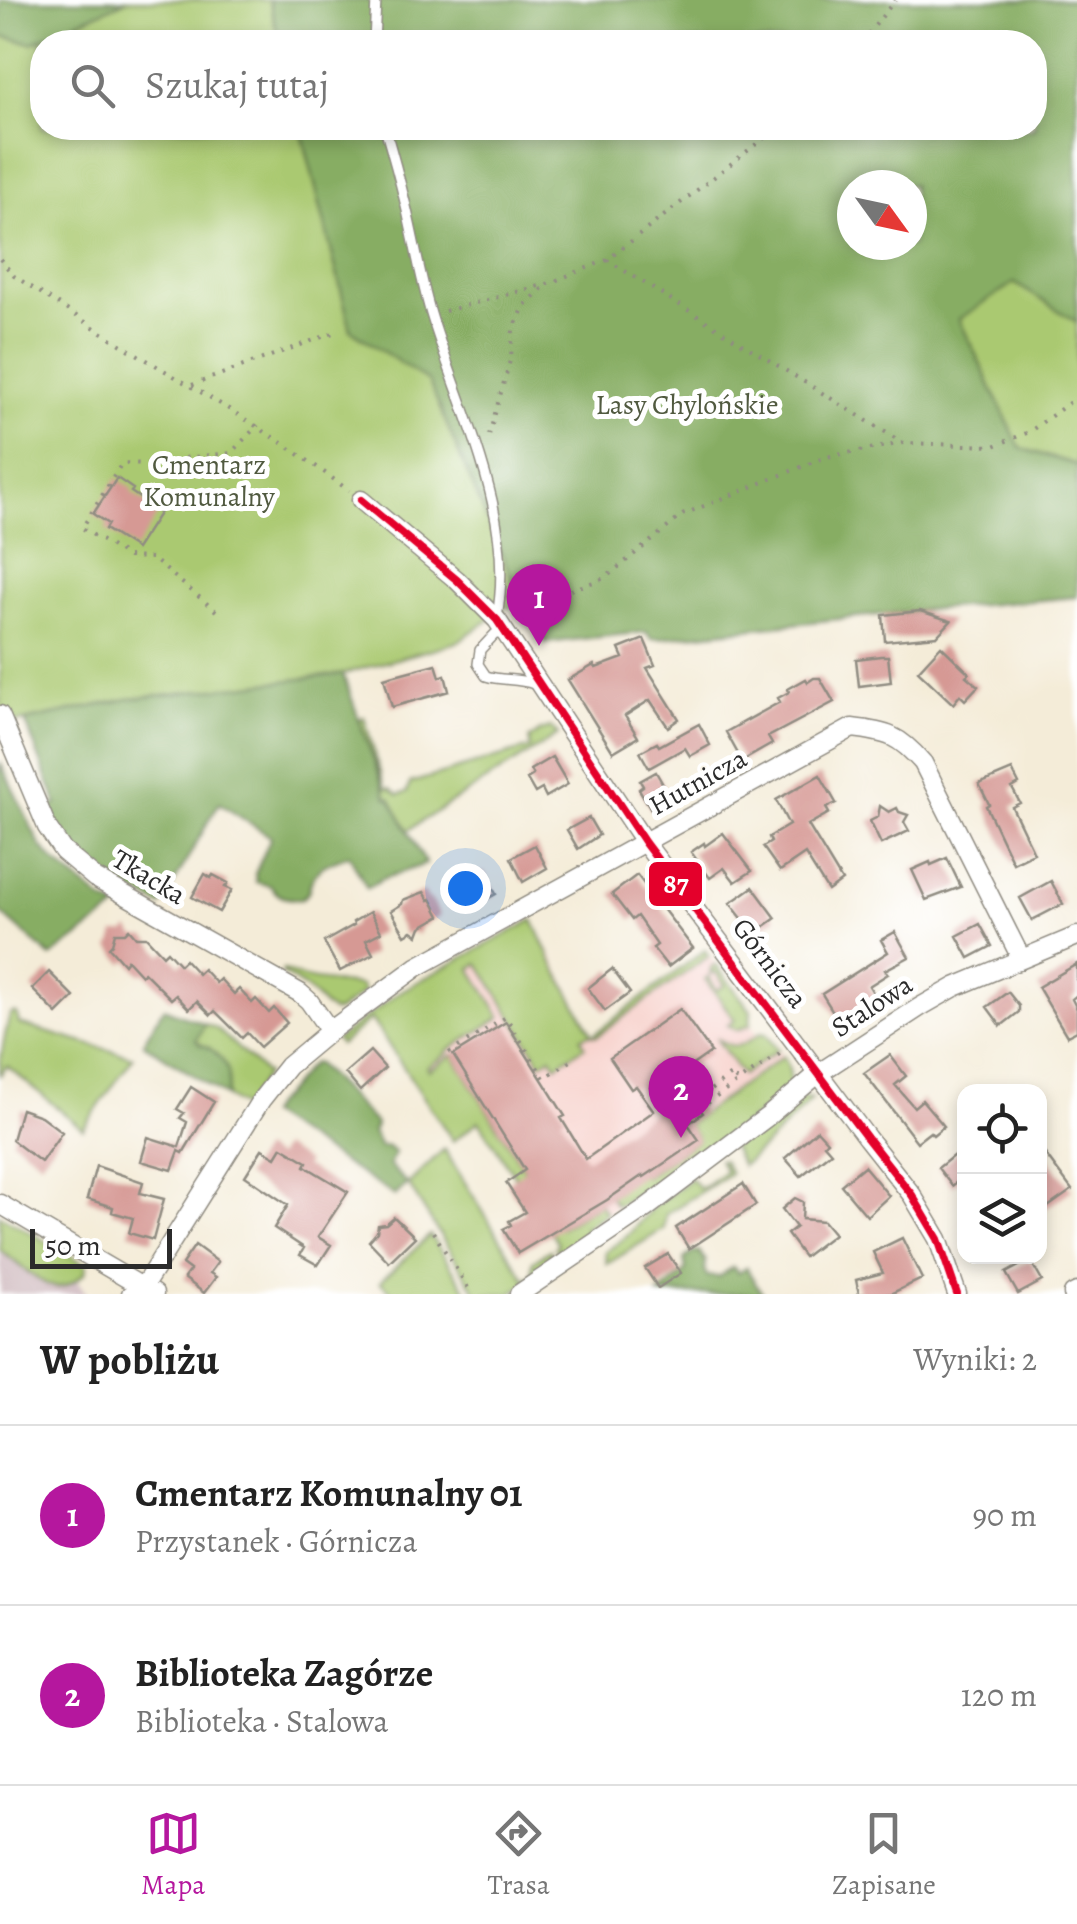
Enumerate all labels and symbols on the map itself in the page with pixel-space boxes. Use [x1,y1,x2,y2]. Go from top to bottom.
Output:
north arrow [837,170,927,260]
park label: Lasy Chylońskie [595,386,779,424]
park label: Cmentarz Komunalny [143,446,275,516]
pin: 1 [506,564,572,646]
street label: Hutnicza [642,740,754,824]
street label: Tkacka [105,840,193,914]
line badge: 87 [647,860,704,908]
your location [440,863,491,914]
text: 87 [663,865,689,903]
street label: Górnicza [724,910,816,1016]
street label: Stalowa [824,966,920,1046]
pin: 2 [648,1056,714,1138]
scale bar [30,1224,172,1268]

